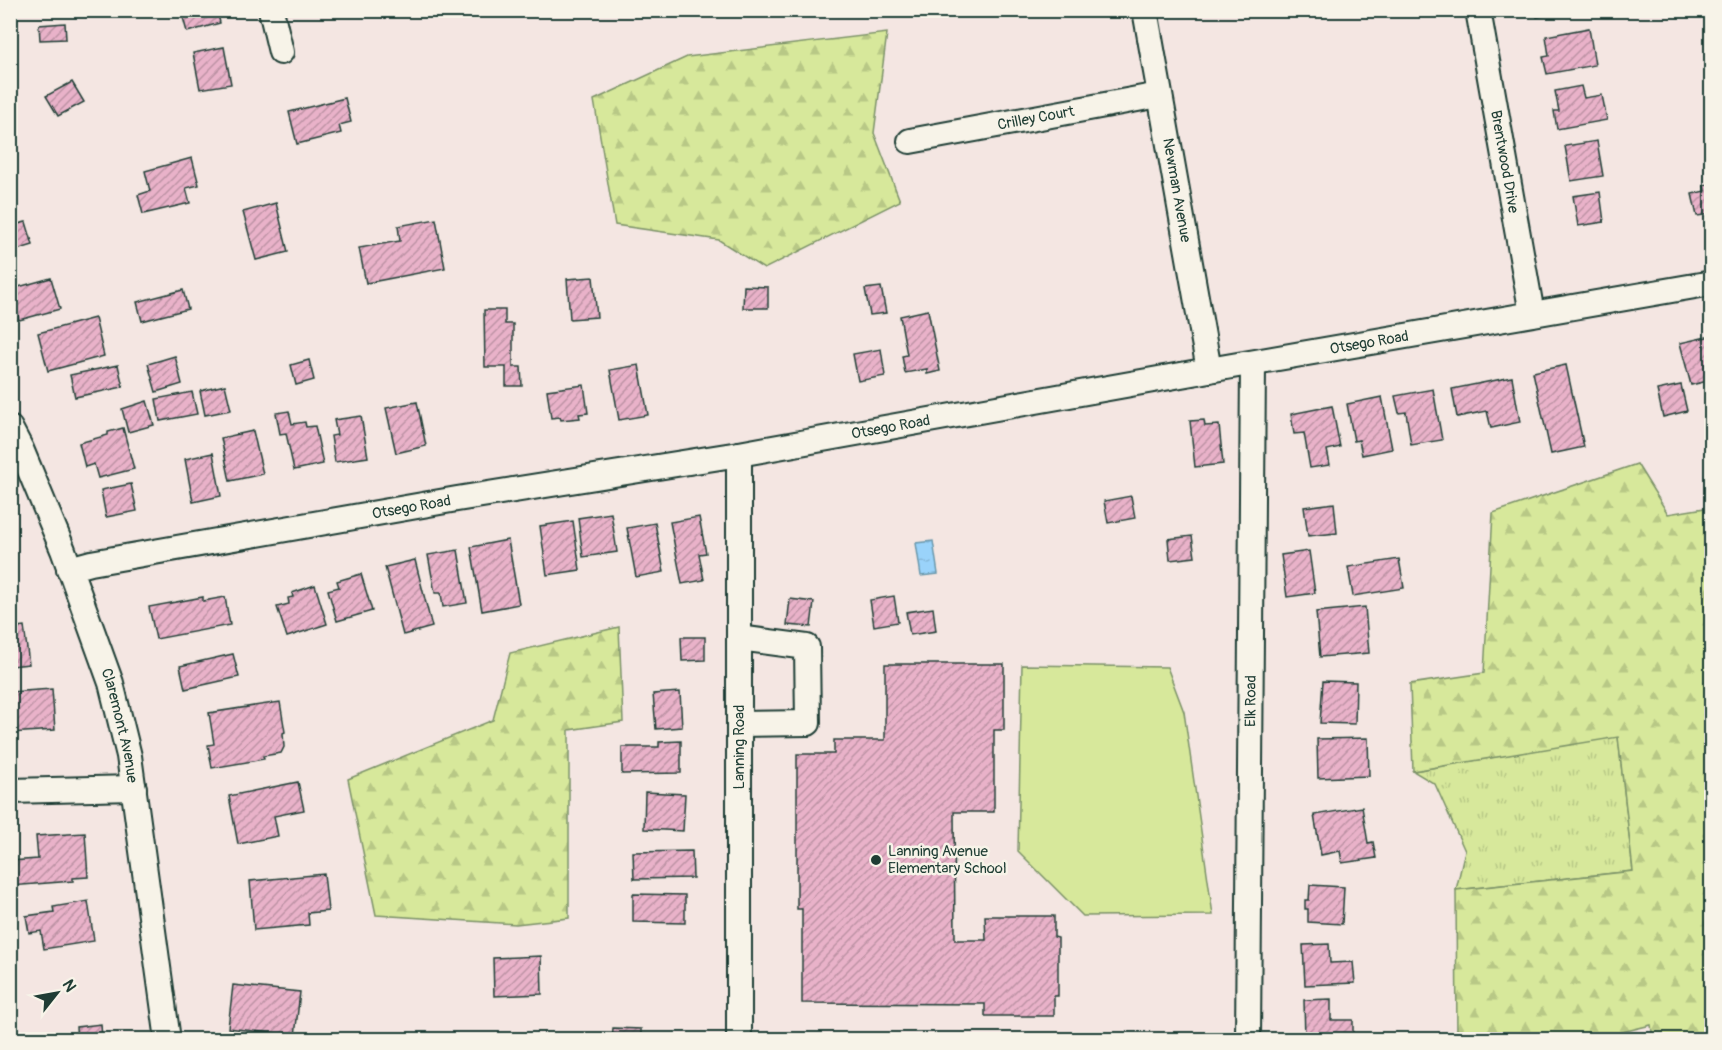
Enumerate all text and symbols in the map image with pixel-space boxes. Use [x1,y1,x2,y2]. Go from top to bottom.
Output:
street label: Crilley Court [996,102,1077,135]
street label: Brentwood Drive [1486,109,1523,215]
street label: Newman Avenue [1158,137,1195,244]
street label: Otsego Road [1328,327,1410,359]
street label: Otsego Road [850,411,932,444]
street label: Otsego Road [371,491,452,524]
street label: Claremont Avenue [96,666,142,785]
street label: Elk Road [1241,675,1261,727]
street label: Lanning Road [730,705,749,789]
place label: Lanning Avenue Elementary School [888,842,1007,878]
marker: Lanning Avenue Elementary School [869,853,883,867]
north arrow [27,963,87,1023]
text: N [58,976,80,996]

